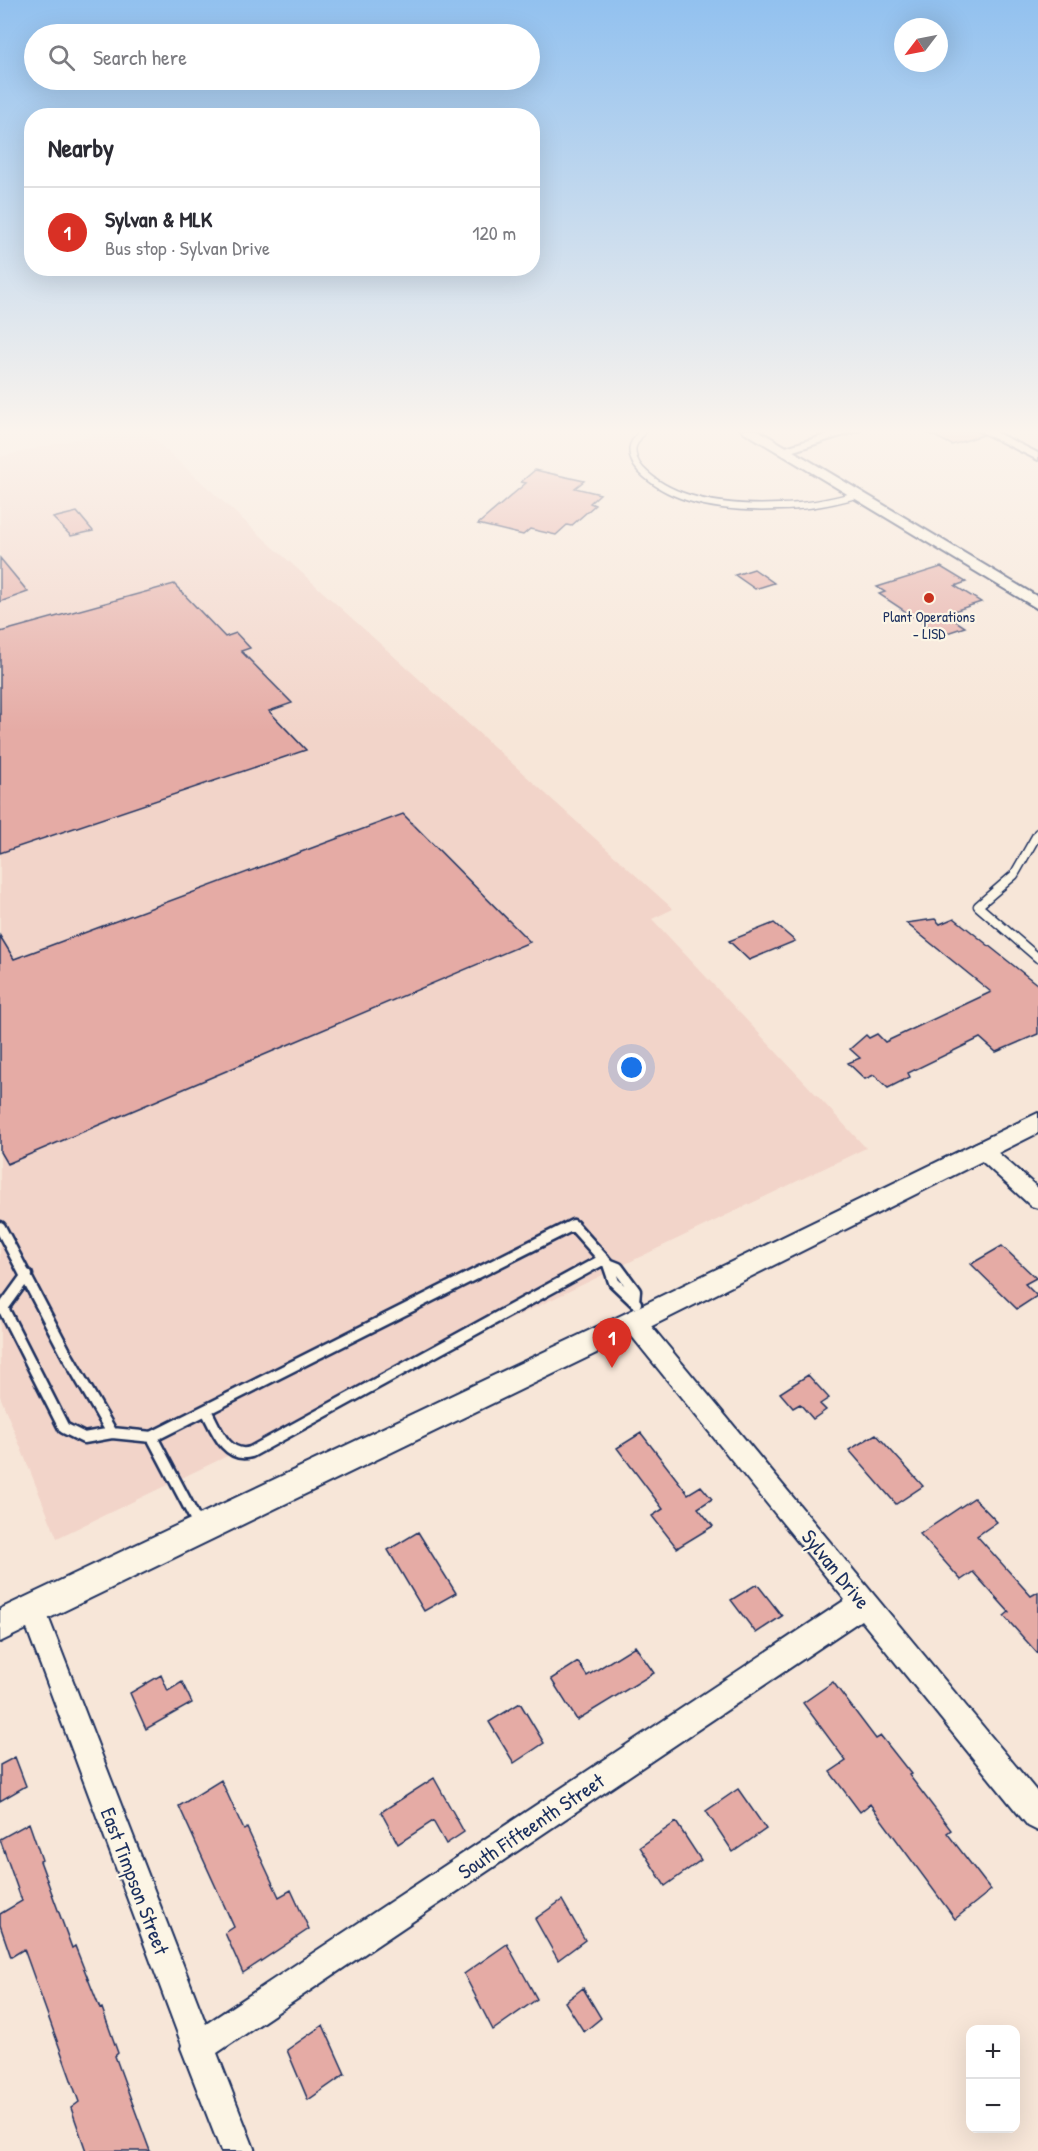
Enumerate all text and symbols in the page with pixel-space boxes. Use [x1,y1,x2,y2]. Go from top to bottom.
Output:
north arrow [894,18,948,72]
search box [24,24,540,90]
icon: search [45,41,78,74]
text: Search here [93,42,187,72]
text: Nearby [48,130,114,165]
text: Sylvan & MLK [105,204,212,234]
text: 1 [64,219,71,246]
text: 120 m [472,219,516,246]
text: Bus stop · Sylvan Drive [105,234,270,261]
marker: Plant Operations - LISD [922,591,936,605]
place label: Plant Operations - LISD [883,606,975,644]
your location [617,1053,646,1082]
pin: 1 [592,1318,632,1368]
street label: Sylvan Drive [795,1523,877,1615]
street label: South Fifteenth Street [452,1766,611,1886]
street label: East Timpson Street [94,1803,177,1959]
map controls [966,2025,1020,2133]
button: + [966,2025,1020,2079]
button: − [966,2079,1020,2133]

